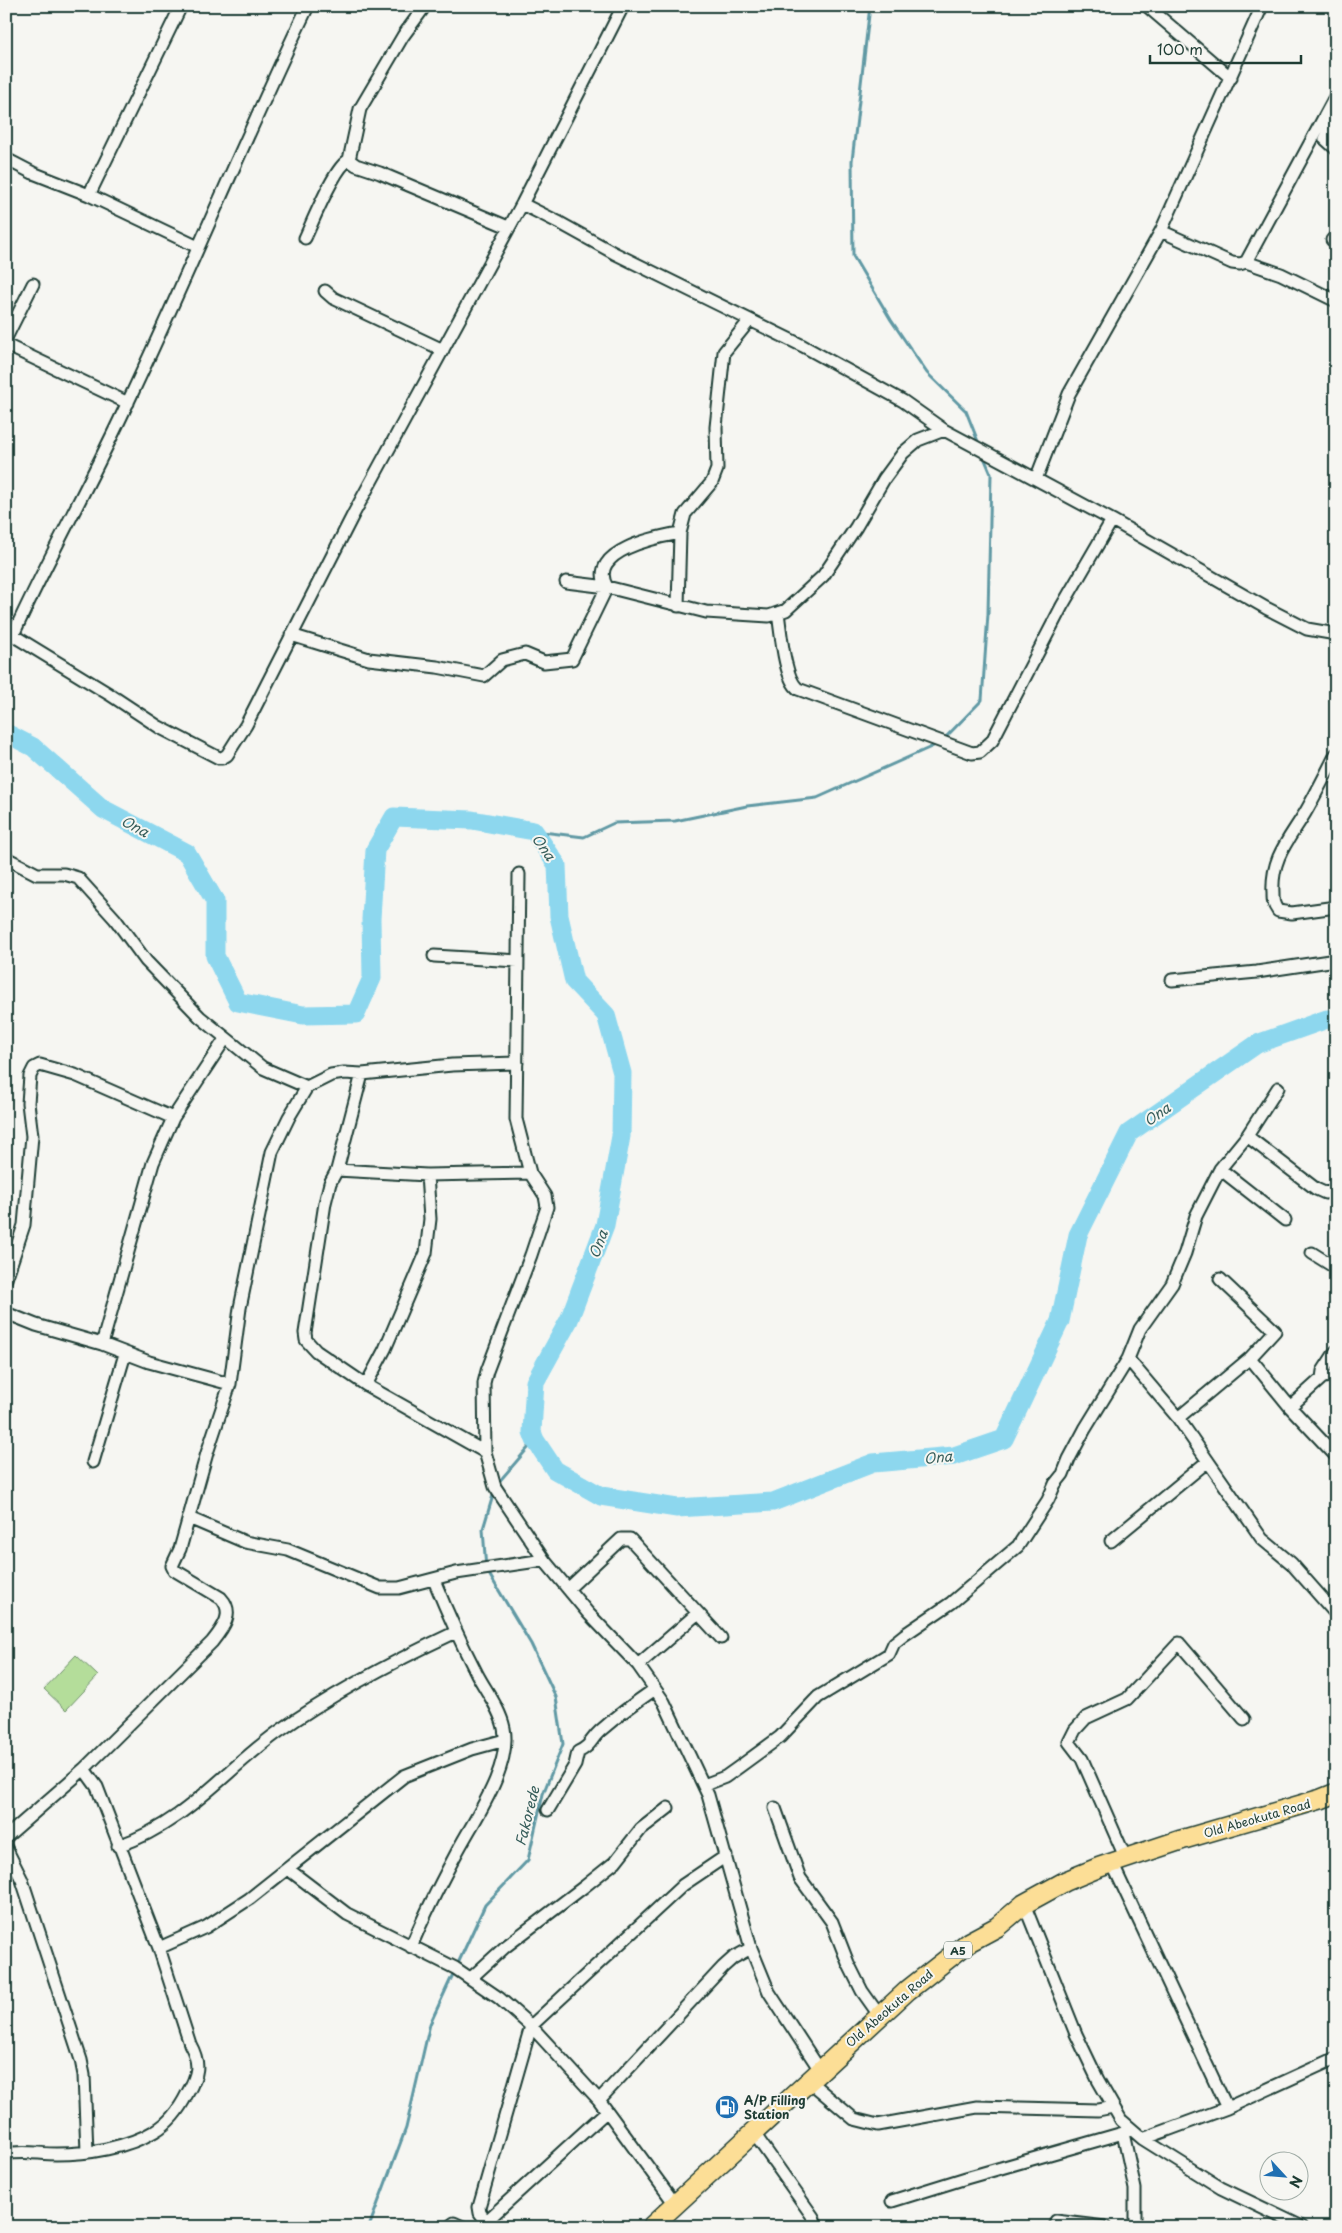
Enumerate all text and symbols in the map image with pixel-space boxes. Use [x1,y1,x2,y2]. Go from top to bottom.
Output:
scale bar [1150,32,1301,64]
text: 100 m [1157,37,1203,60]
water label: Ona [118,810,154,843]
water label: Ona [527,829,561,866]
water label: Ona [1139,1097,1176,1131]
water label: Ona [583,1226,613,1261]
water label: Ona [923,1445,954,1469]
water label: Fakorede [509,1783,545,1848]
street label: Old Abeokuta Road [1201,1794,1313,1842]
road number: A5 [944,1942,972,1958]
street label: Old Abeokuta Road [841,1965,937,2051]
place label: A/P Filling Station [744,2091,806,2123]
fuel station icon: A/P Filling Station [714,2094,740,2120]
north arrow [1260,2150,1310,2200]
text: N [1284,2172,1308,2192]

